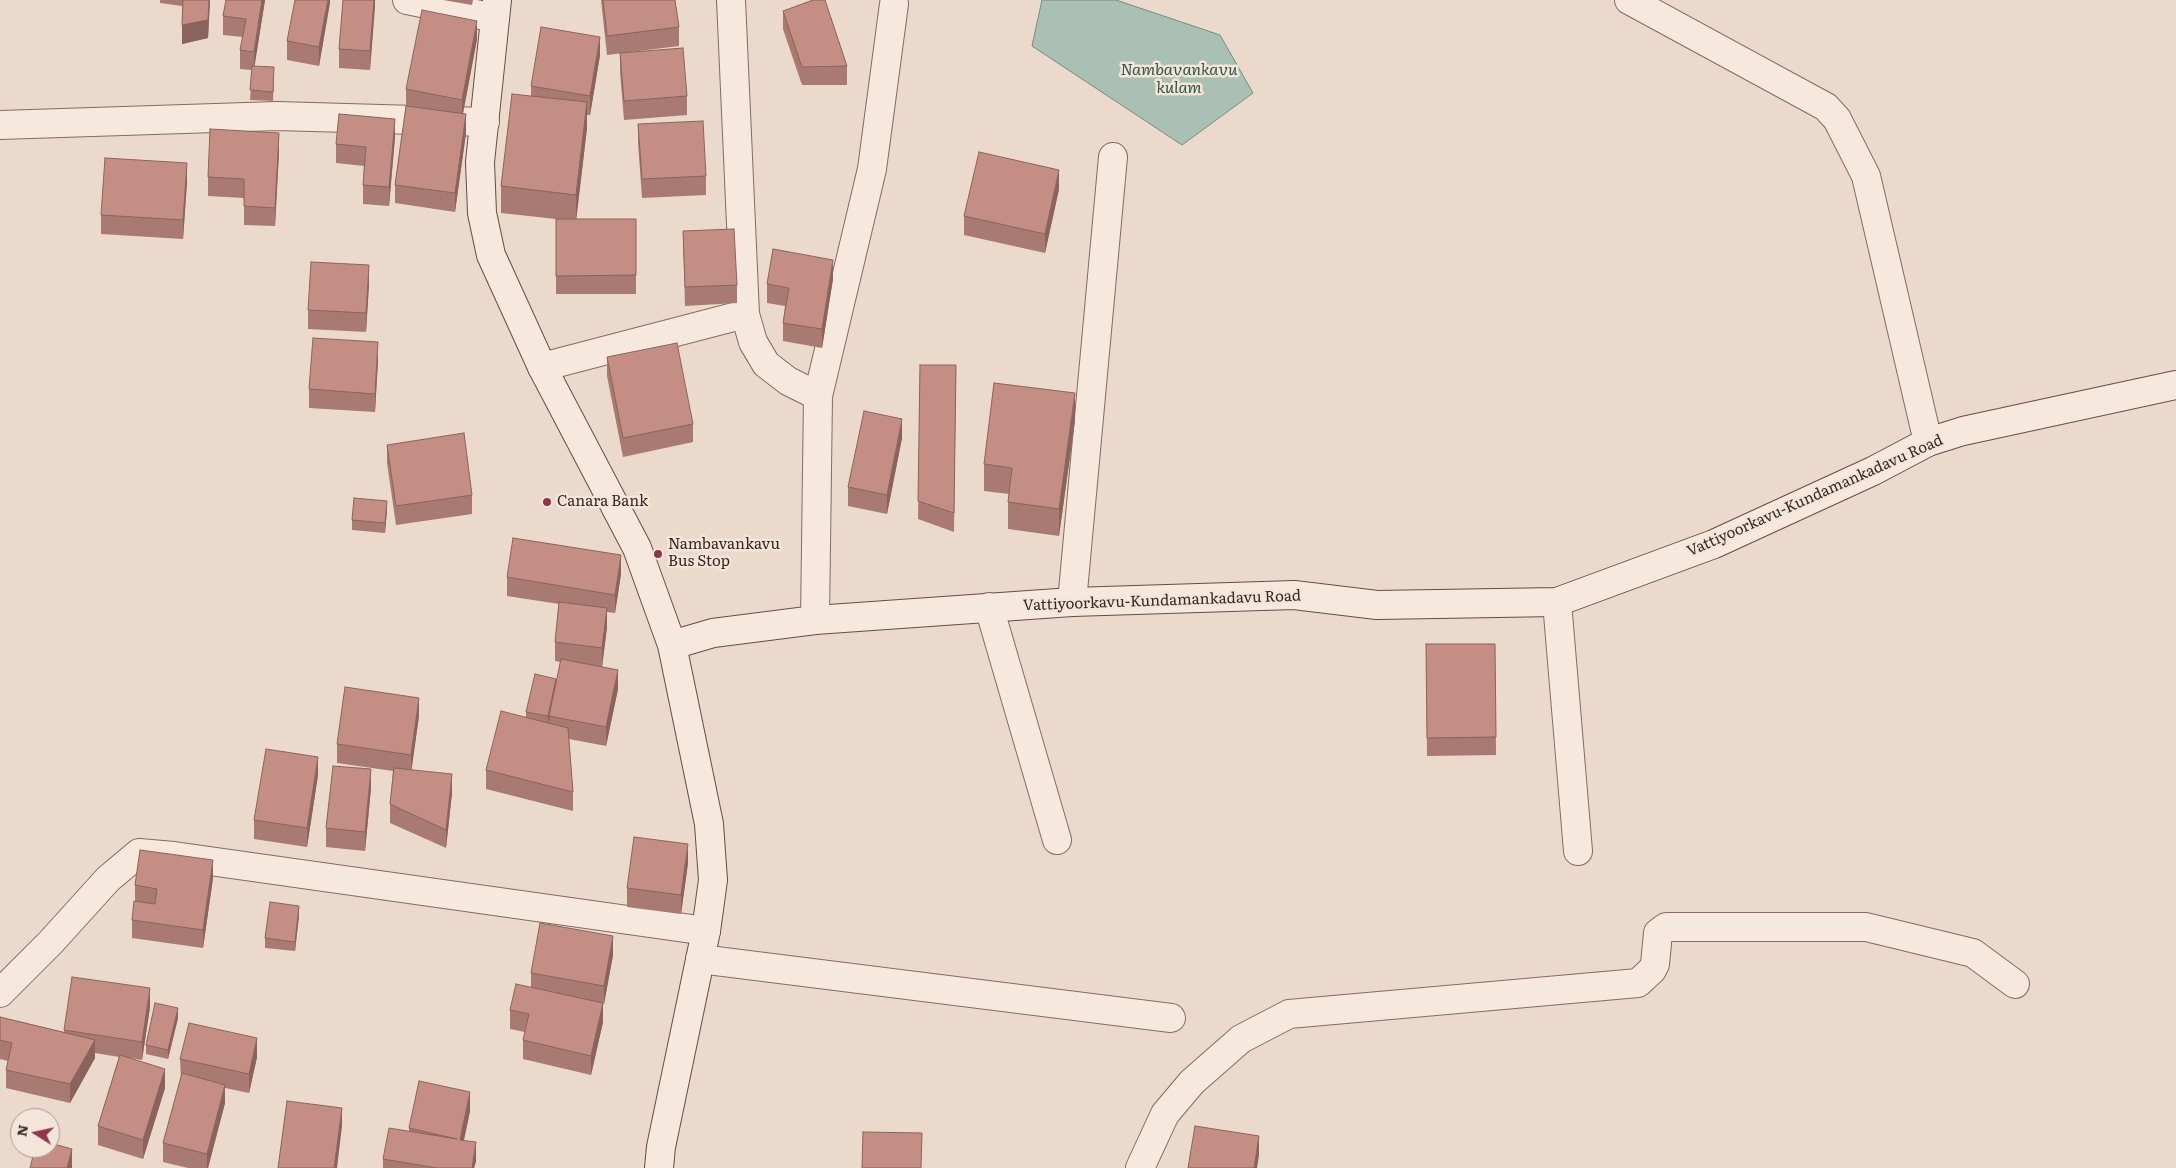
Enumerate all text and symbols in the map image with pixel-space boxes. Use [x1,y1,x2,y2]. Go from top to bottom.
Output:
water label: Nambavankavu kulam [1120,60,1238,98]
street label: Vattiyoorkavu-Kundamankadavu Road [1684,431,1946,561]
place label: Canara Bank [557,493,648,511]
marker: Canara Bank [541,496,553,508]
place label: Nambavankavu Bus Stop [668,536,780,571]
marker: Nambavankavu Bus Stop [652,548,664,560]
street label: Vattiyoorkavu-Kundamankadavu Road [1023,587,1301,615]
north arrow [10,1108,60,1158]
text: N [10,1123,32,1138]

